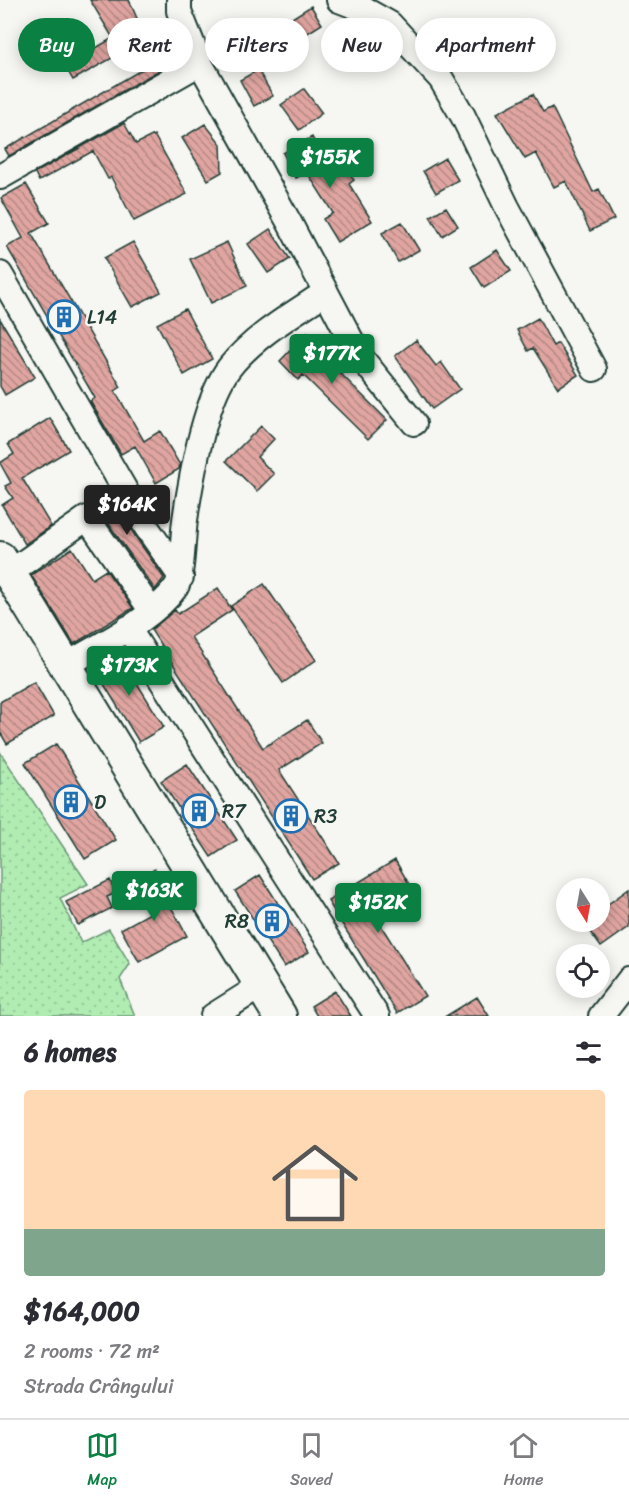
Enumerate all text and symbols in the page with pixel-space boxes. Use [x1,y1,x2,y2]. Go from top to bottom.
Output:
chip: Buy [18,18,95,72]
chip: Rent [107,18,193,72]
chip: Filters [205,18,309,72]
chip: New [321,18,403,72]
chip: Apartment [415,18,556,72]
pin: $155K [288,138,372,189]
text: $155K [301,140,359,175]
building icon: L14 [46,299,82,335]
place label: L14 [87,300,117,335]
pin: $177K [290,334,374,385]
text: $177K [303,336,361,371]
pin: $164K [85,485,169,536]
text: $164K [98,487,156,522]
pin: $173K [87,646,171,697]
text: $173K [101,648,157,683]
building icon: D [53,784,89,820]
place label: D [94,785,106,820]
building icon: R7 [181,793,217,829]
place label: R7 [222,794,247,829]
building icon: R3 [273,798,309,834]
place label: R3 [314,799,337,834]
pin: $163K [112,871,196,922]
text: $163K [126,873,182,908]
north arrow [556,878,610,932]
map controls [556,878,610,998]
pin: $152K [336,883,420,934]
text: $152K [349,885,407,920]
building icon: R8 [254,903,290,939]
place label: R8 [225,904,249,939]
button: locate [556,944,610,998]
text: 6 homes [24,1029,116,1075]
icon: filters [572,1036,605,1069]
icon: home [261,1129,369,1237]
text: $164,000 [24,1288,140,1334]
text: 2 rooms · 72 m² [24,1334,160,1369]
text: Strada Crângului [24,1369,174,1404]
tab: Map [86,1429,119,1494]
tab: Saved [290,1429,332,1494]
tab: Home [503,1429,543,1494]

